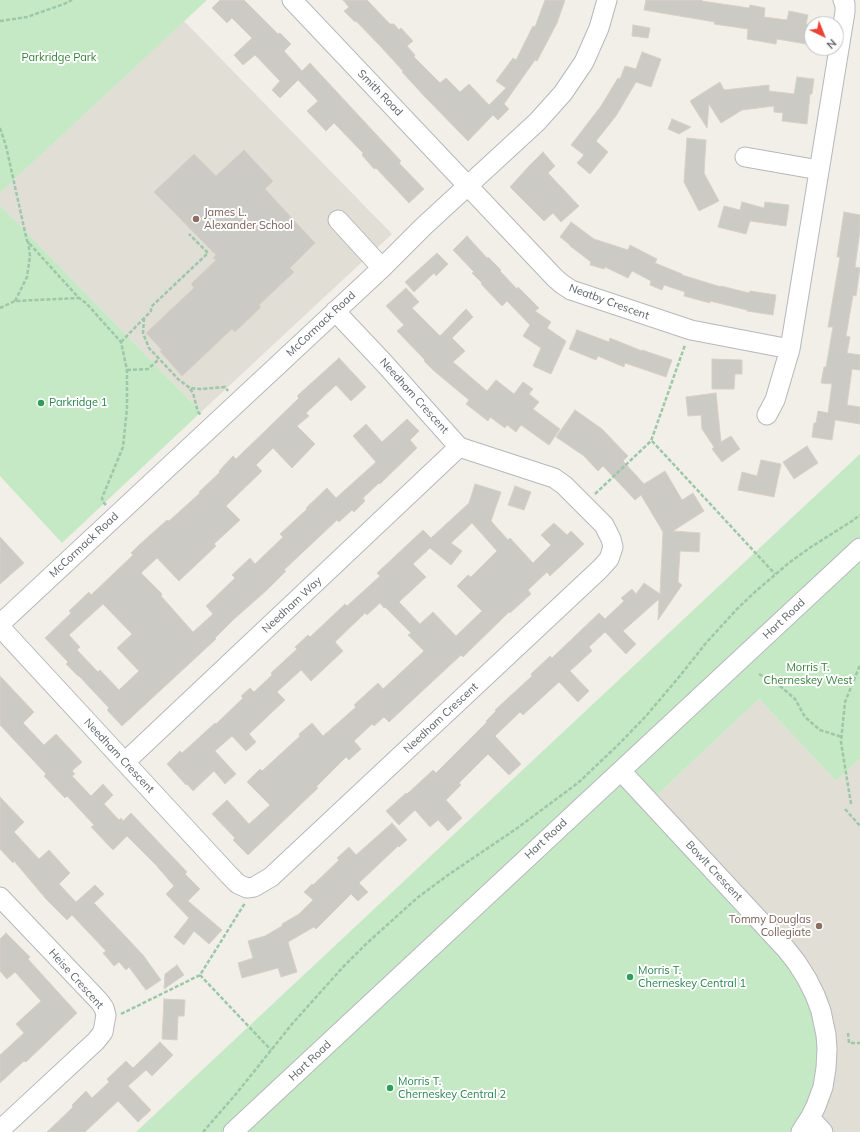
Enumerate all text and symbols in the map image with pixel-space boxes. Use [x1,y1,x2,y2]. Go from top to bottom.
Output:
north arrow [804,16,844,56]
text: N [824,36,839,52]
park label: Parkridge Park [21,51,97,65]
street label: Smith Road [355,67,405,119]
place label: James L. Alexander School [204,206,293,232]
marker: James L. Alexander School [191,214,201,224]
street label: Neatby Crescent [567,281,651,323]
street label: McCormack Road [284,289,358,359]
street label: Needham Crescent [377,356,451,436]
place label: Parkridge 1 [49,396,107,410]
marker: Parkridge 1 [36,398,46,408]
street label: McCormack Road [47,510,121,580]
street label: Needham Way [260,574,324,636]
street label: Hart Road [760,596,808,642]
park label: Morris T. Cherneskey West [764,661,852,687]
street label: Needham Crescent [401,680,481,756]
street label: Needham Crescent [81,716,157,796]
street label: Hart Road [522,816,570,862]
street label: Bowlt Crescent [683,838,745,904]
place label: Tommy Douglas Collegiate [729,913,811,939]
marker: Tommy Douglas Collegiate [814,921,824,931]
street label: Heise Crescent [46,946,106,1012]
place label: Morris T. Cherneskey Central 1 [638,964,746,990]
marker: Morris T. Cherneskey Central 1 [625,972,635,982]
street label: Hart Road [286,1038,334,1084]
place label: Morris T. Cherneskey Central 2 [398,1075,506,1101]
marker: Morris T. Cherneskey Central 2 [385,1083,395,1093]

